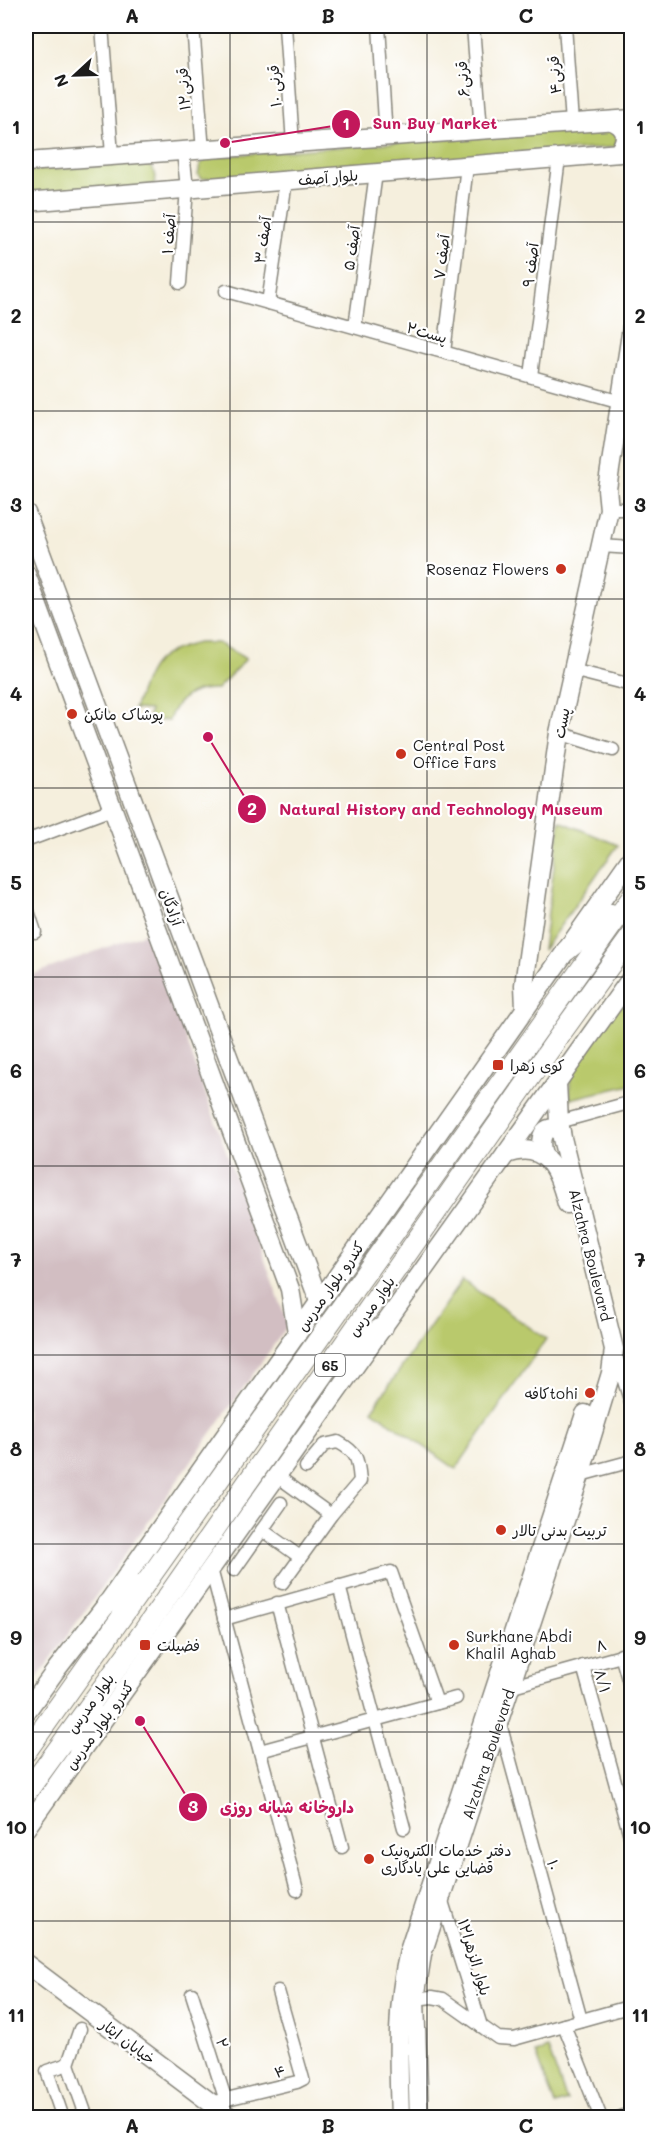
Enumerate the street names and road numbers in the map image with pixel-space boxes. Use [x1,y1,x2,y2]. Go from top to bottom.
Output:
street label: قرنی۴ [543,55,566,95]
street label: قرنی۶ [451,60,474,98]
street label: ۱۰ قرنی [263,64,286,108]
street label: قرنی۱۲ [172,67,195,111]
street label: بلوار آصف [297,164,359,190]
street label: ۱ آصف [157,212,179,255]
street label: ۳ آصف [249,214,275,265]
street label: ۵ آصف [338,223,364,272]
street label: ۷ آصف [428,232,454,281]
street label: ۹ آصف [517,240,543,288]
street label: پست۲ [404,317,449,348]
street label: پست [548,706,575,740]
street label: آزادگان [156,886,188,930]
street label: Alzahra Boulevard [565,1187,617,1323]
street label: کندرو بلوار مدرس [292,1237,369,1335]
street label: بلوار مدرس [343,1272,399,1340]
road number: 65 [315,1354,345,1376]
street label: ۸ [593,1634,609,1656]
street label: ۸/۱ [590,1667,616,1695]
street label: بلوار مدرس [62,1669,118,1737]
street label: کندرو بلوار مدرس [60,1677,139,1774]
street label: Alzahra Boulevard [457,1687,519,1822]
street label: ۱۰ [543,1857,565,1873]
street label: بلوار الزهرا۱۲ [454,1916,496,1998]
street label: خیابان ایثار [96,2013,160,2068]
street label: ۲ [212,2035,234,2051]
street label: ۴ [272,2060,288,2082]

